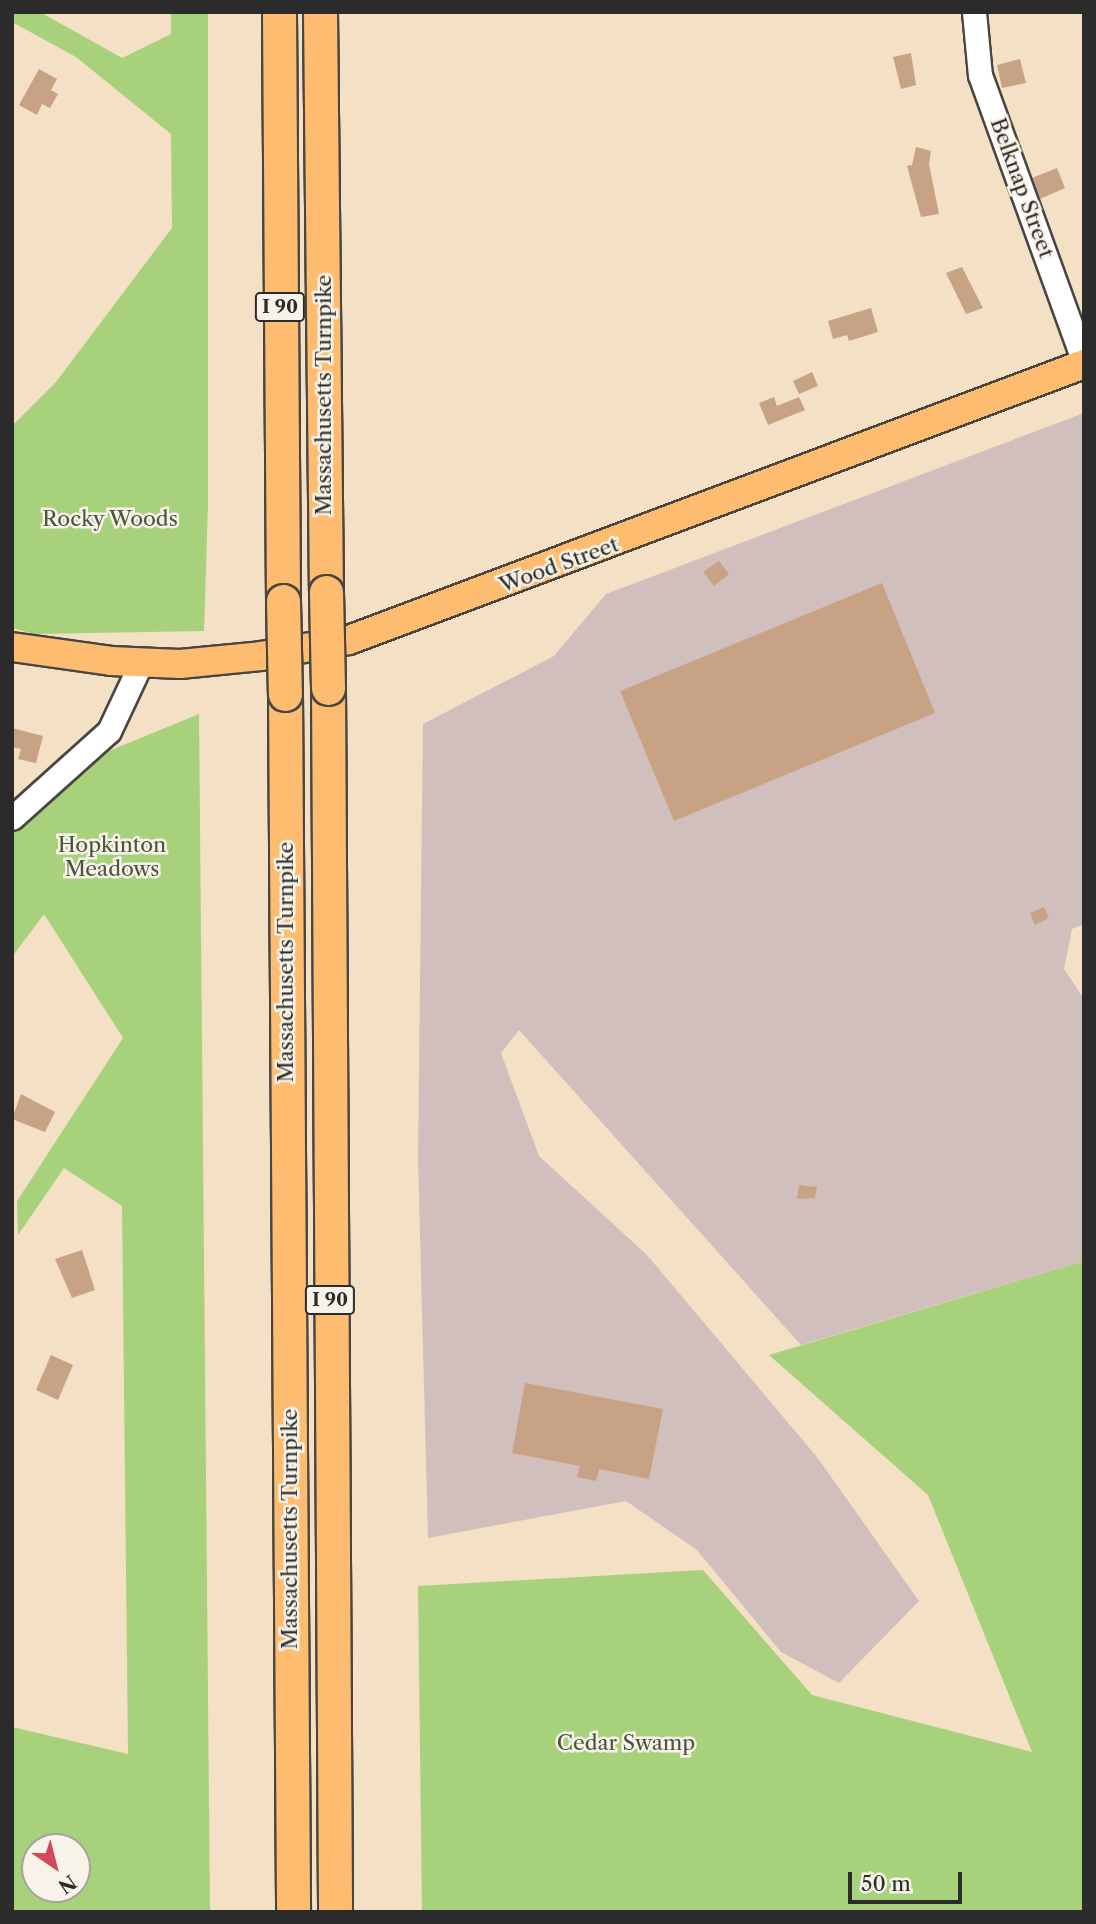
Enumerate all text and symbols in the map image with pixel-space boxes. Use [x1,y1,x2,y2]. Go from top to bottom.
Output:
street label: Belknap Street [985,115,1059,261]
street label: Massachusetts Turnpike [311,274,337,516]
road number: I 90 [254,292,306,322]
park label: Rocky Woods [41,506,179,532]
street label: Wood Street [496,532,622,598]
park label: Hopkinton Meadows [58,832,166,882]
street label: Massachusetts Turnpike [273,841,299,1083]
road number: I 90 [304,1284,356,1316]
street label: Massachusetts Turnpike [277,1408,303,1650]
park label: Cedar Swamp [557,1730,695,1756]
north arrow [21,1833,91,1903]
scale bar [851,1857,965,1901]
text: N [54,1870,81,1898]
text: 50 m [861,1871,911,1896]

